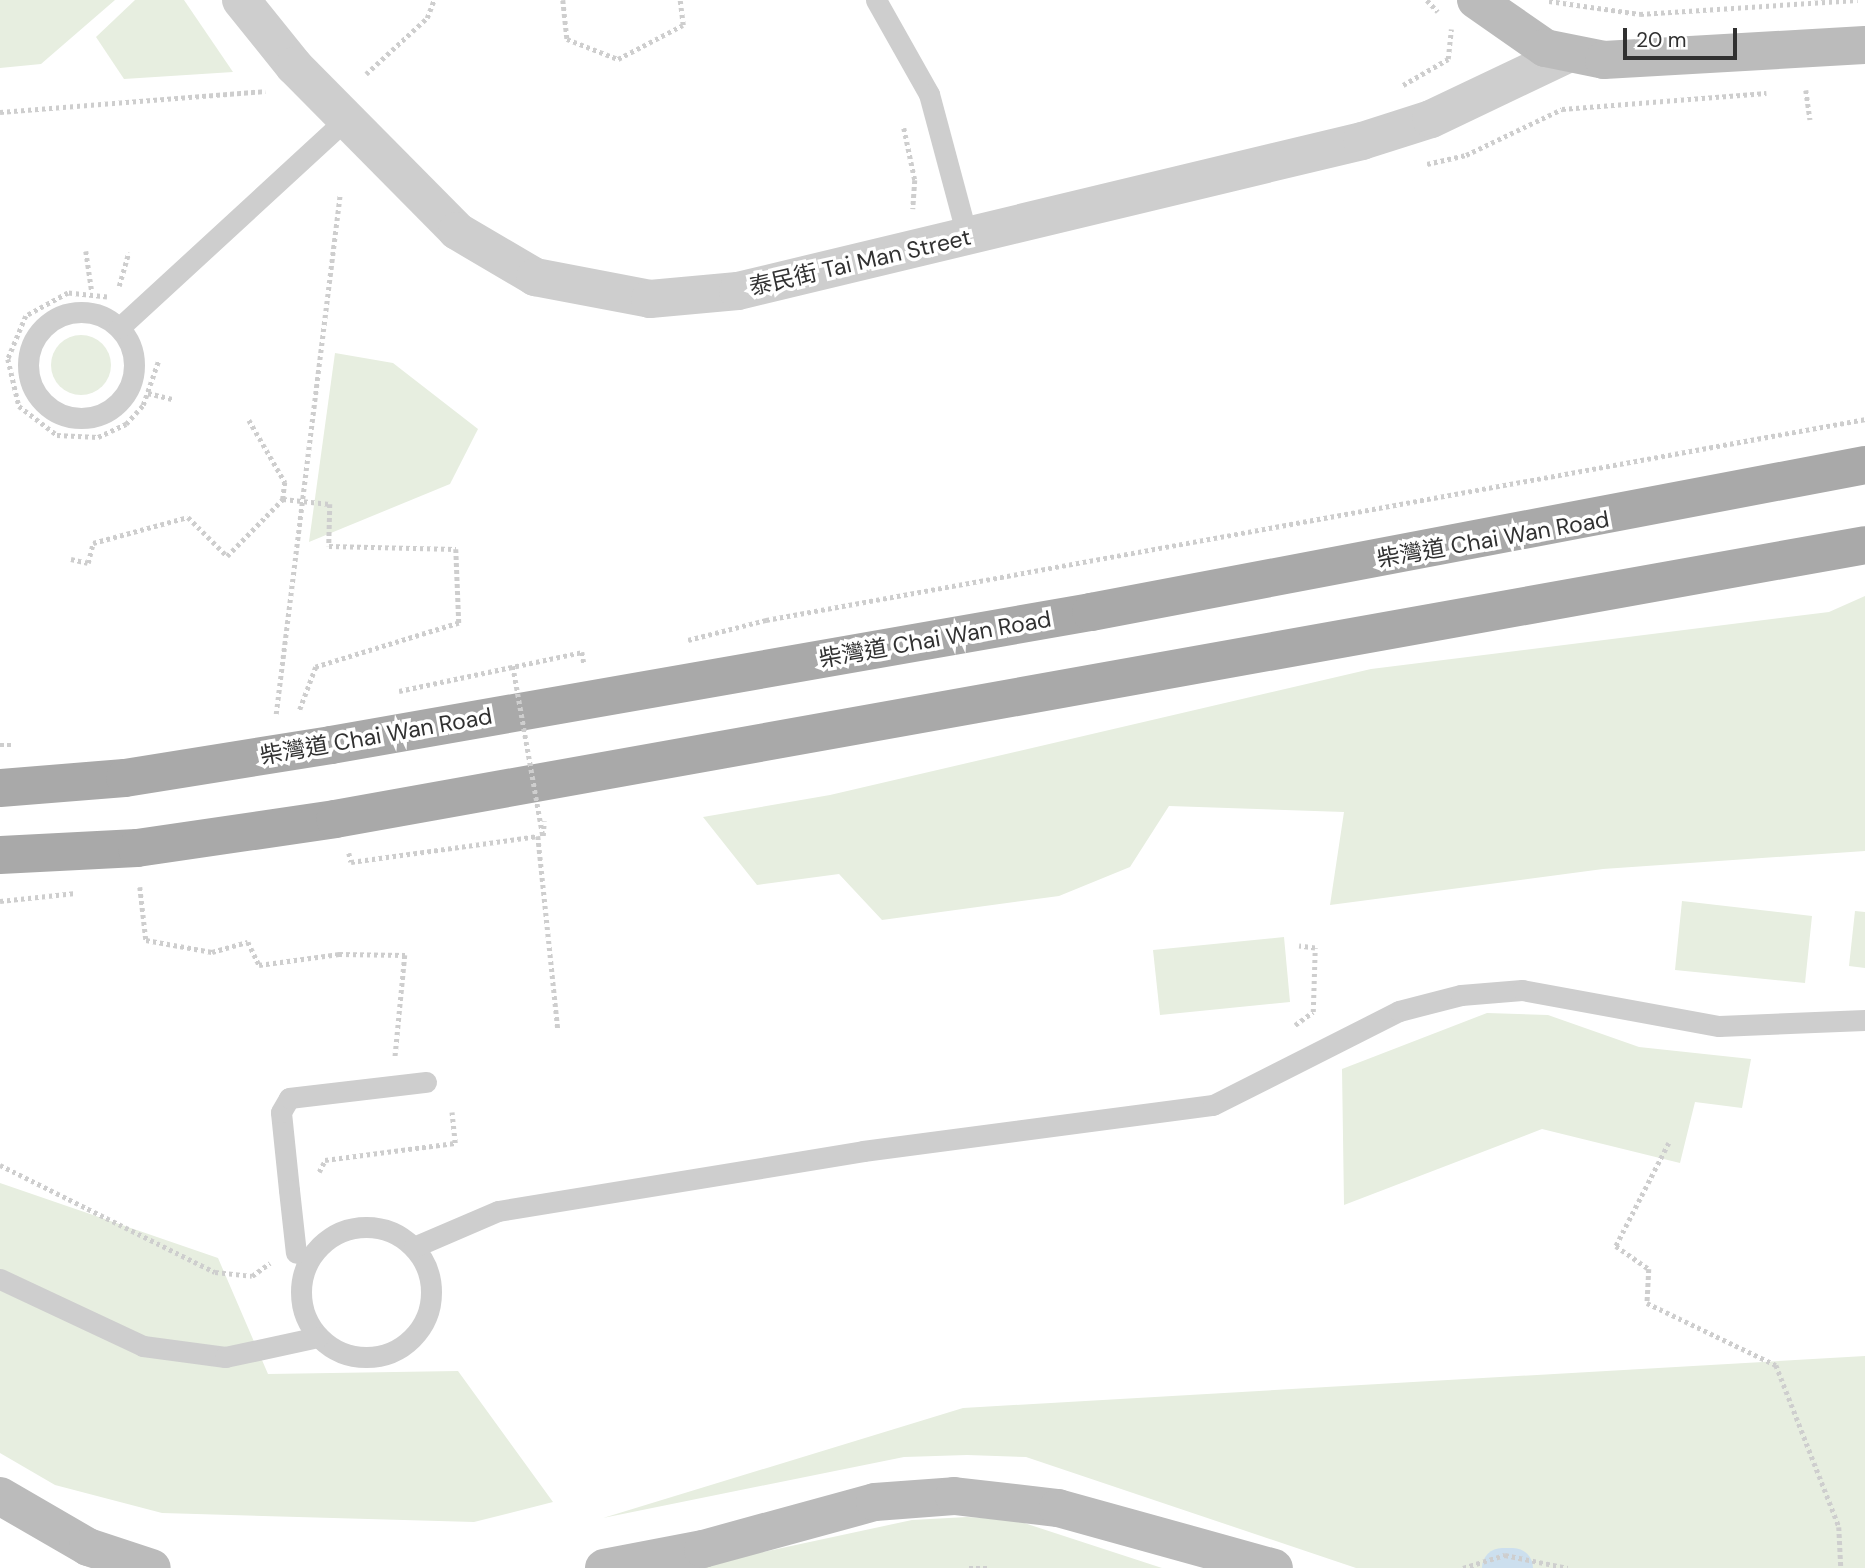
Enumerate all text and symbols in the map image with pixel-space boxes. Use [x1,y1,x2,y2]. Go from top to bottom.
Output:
scale bar [1627,14,1741,58]
text: 20 m [1636,26,1687,54]
street label: 泰民街 Tai Man Street [746,223,974,301]
street label: 柴灣道 Chai Wan Road [1375,505,1611,573]
street label: 柴灣道 Chai Wan Road [817,605,1053,673]
street label: 柴灣道 Chai Wan Road [258,702,494,770]

